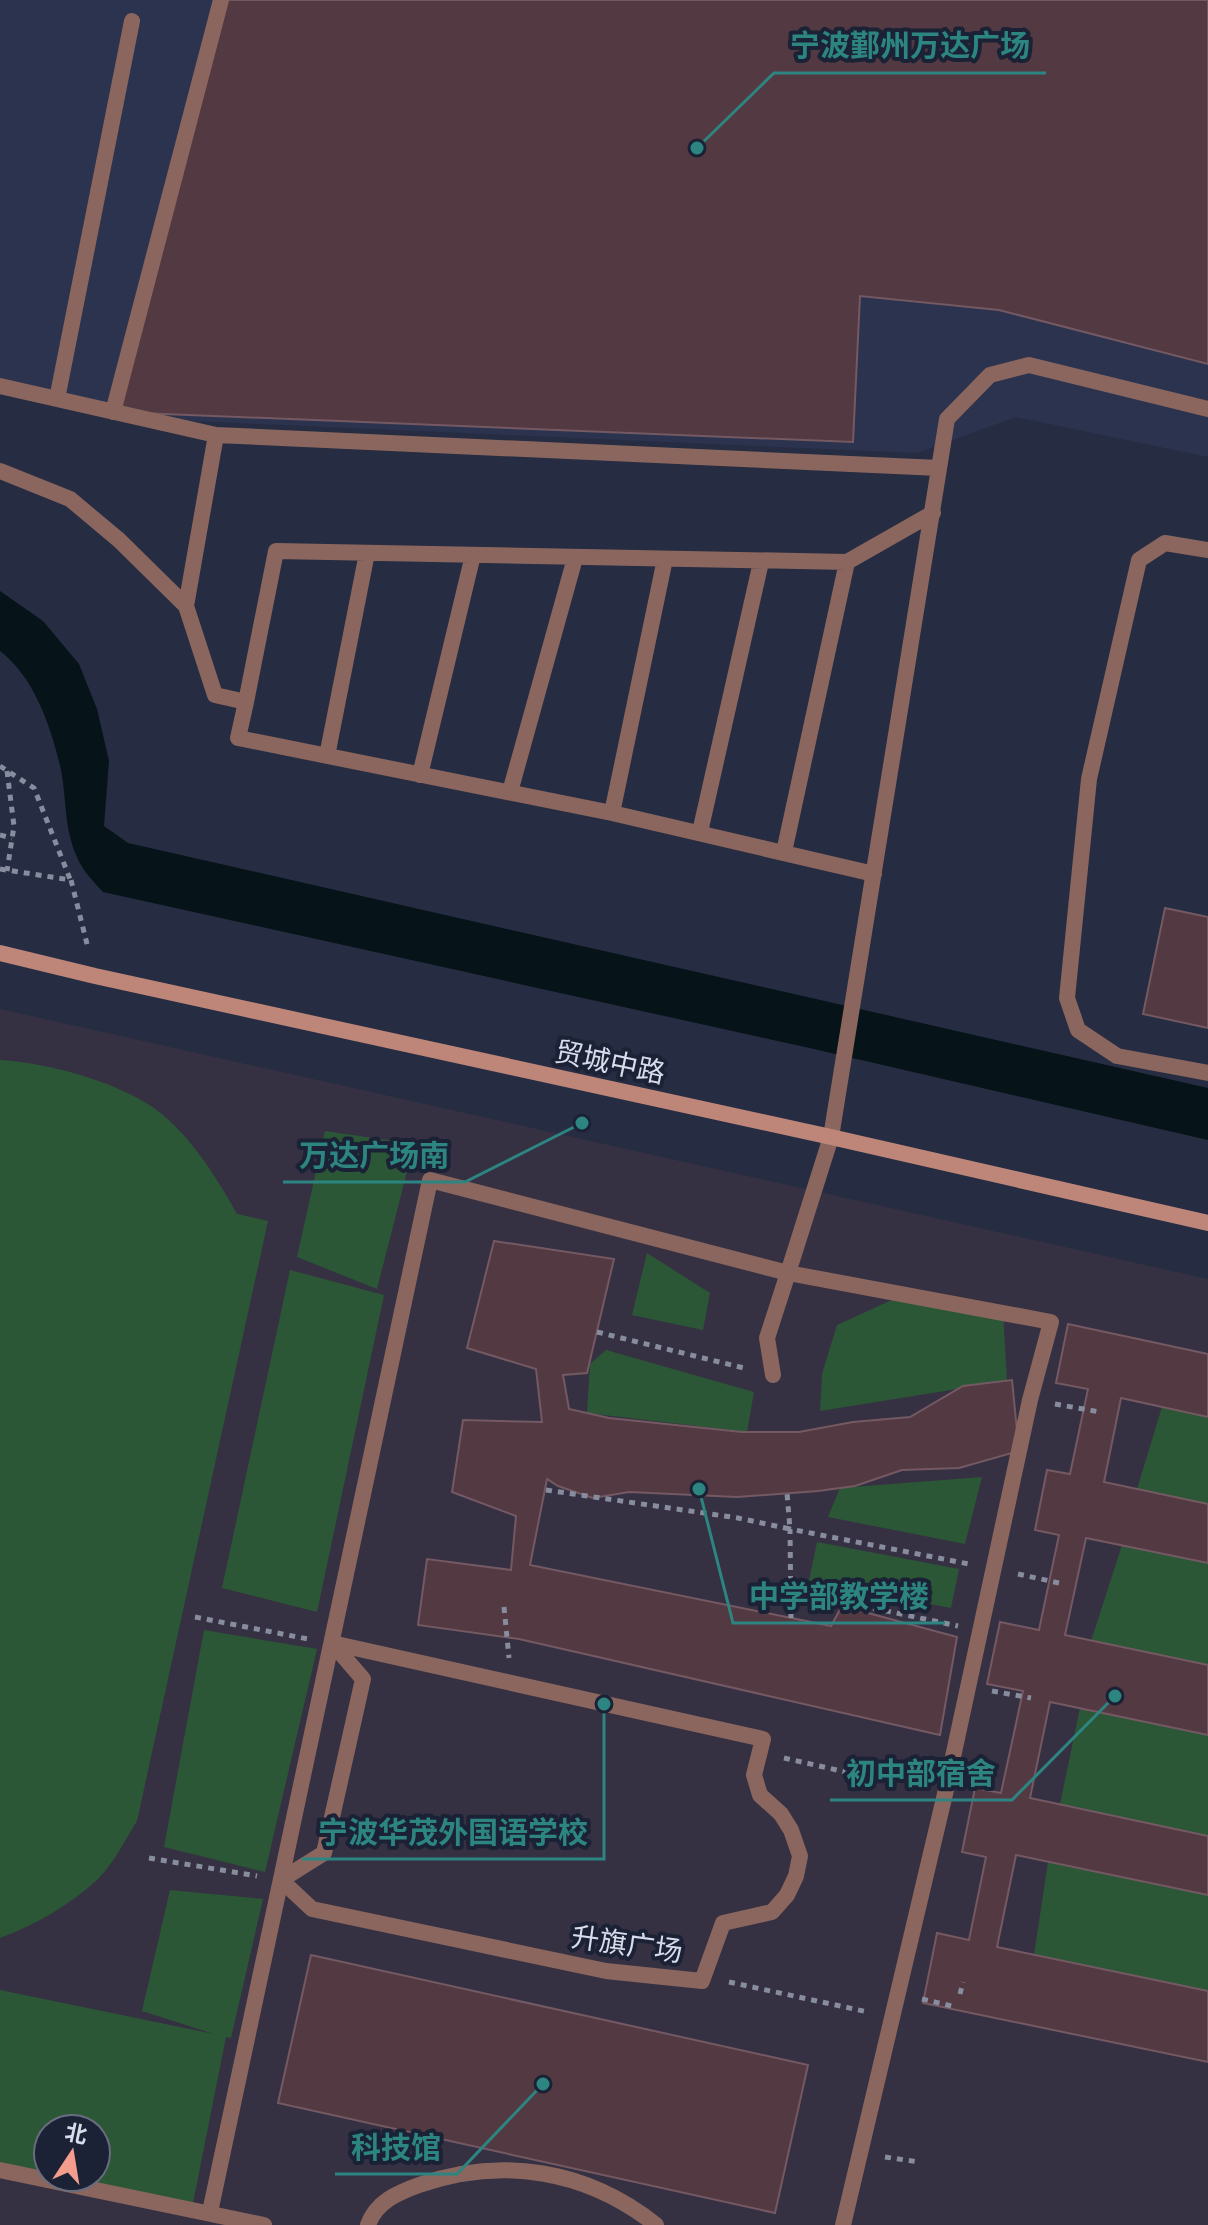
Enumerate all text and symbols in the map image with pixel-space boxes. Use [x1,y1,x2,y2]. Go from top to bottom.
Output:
callout: 宁波鄞州万达广场 [774,19,1046,73]
text: 宁波鄞州万达广场 [790,26,1030,65]
street label: 贸城中路 [551,1033,669,1091]
callout: 万达广场南 [283,1128,465,1182]
text: 万达广场南 [299,1136,449,1175]
callout: 中学部教学楼 [733,1569,945,1623]
text: 中学部教学楼 [749,1577,929,1616]
callout: 初中部宿舍 [830,1746,1012,1800]
text: 初中部宿舍 [846,1754,996,1793]
callout: 宁波华茂外国语学校 [302,1805,604,1859]
text: 宁波华茂外国语学校 [318,1813,588,1852]
street label: 升旗广场 [569,1918,685,1970]
north arrow [32,2113,112,2193]
text: 北 [62,2117,90,2149]
callout: 科技馆 [335,2120,457,2174]
text: 科技馆 [351,2128,441,2167]

